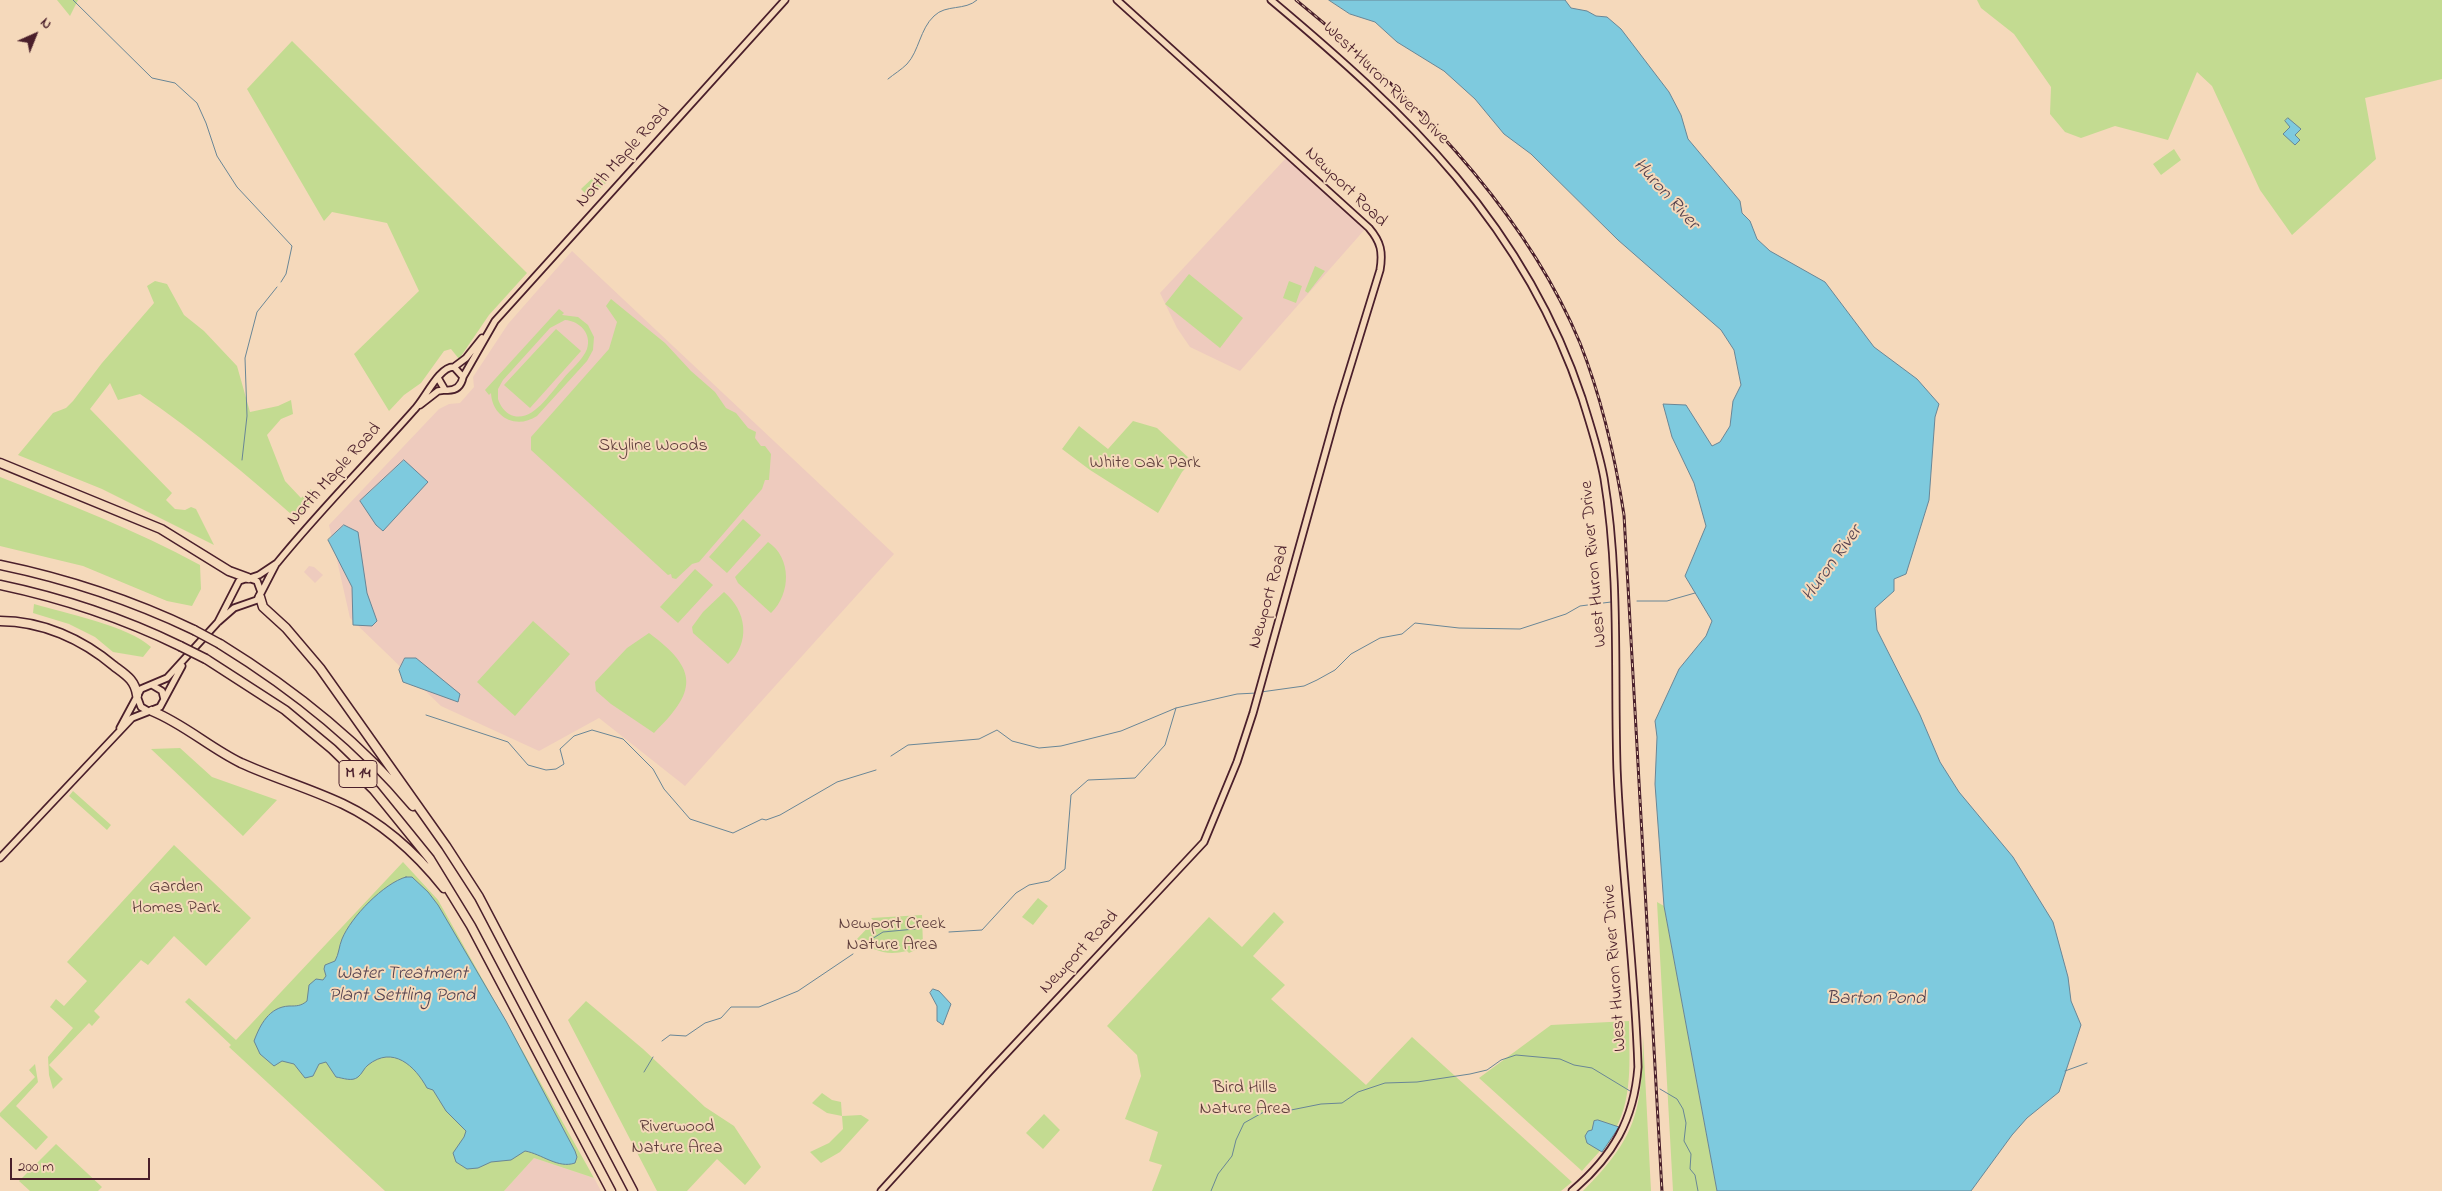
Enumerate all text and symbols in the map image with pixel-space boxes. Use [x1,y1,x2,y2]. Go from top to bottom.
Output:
north arrow [10,10,60,60]
text: N [35,13,56,35]
street label: West Huron River Drive [1317,18,1453,150]
street label: North Maple Road [572,101,676,213]
street label: Newport Road [1299,143,1391,233]
water label: Huron River [1627,155,1703,235]
street label: North Maple Road [283,419,387,531]
park label: Skyline Woods [598,436,708,458]
park label: White Oak Park [1090,453,1200,475]
street label: West Huron River Drive [1577,480,1613,648]
water label: Huron River [1798,522,1868,606]
street label: Newport Road [1245,543,1295,651]
road number: M 14 [339,761,377,788]
park label: Garden Homes Park [132,877,220,920]
street label: West Huron River Drive [1599,884,1633,1052]
street label: Newport Road [1036,907,1124,999]
park label: Newport Creek Nature Area [839,914,945,956]
water label: Water Treatment Plant Settling Pond [329,964,475,1008]
water label: Barton Pond [1826,989,1926,1011]
park label: Bird Hills Nature Area [1200,1078,1290,1120]
park label: Riverwood Nature Area [632,1117,722,1160]
scale bar [12,1148,152,1180]
text: 200 m [18,1156,54,1178]

